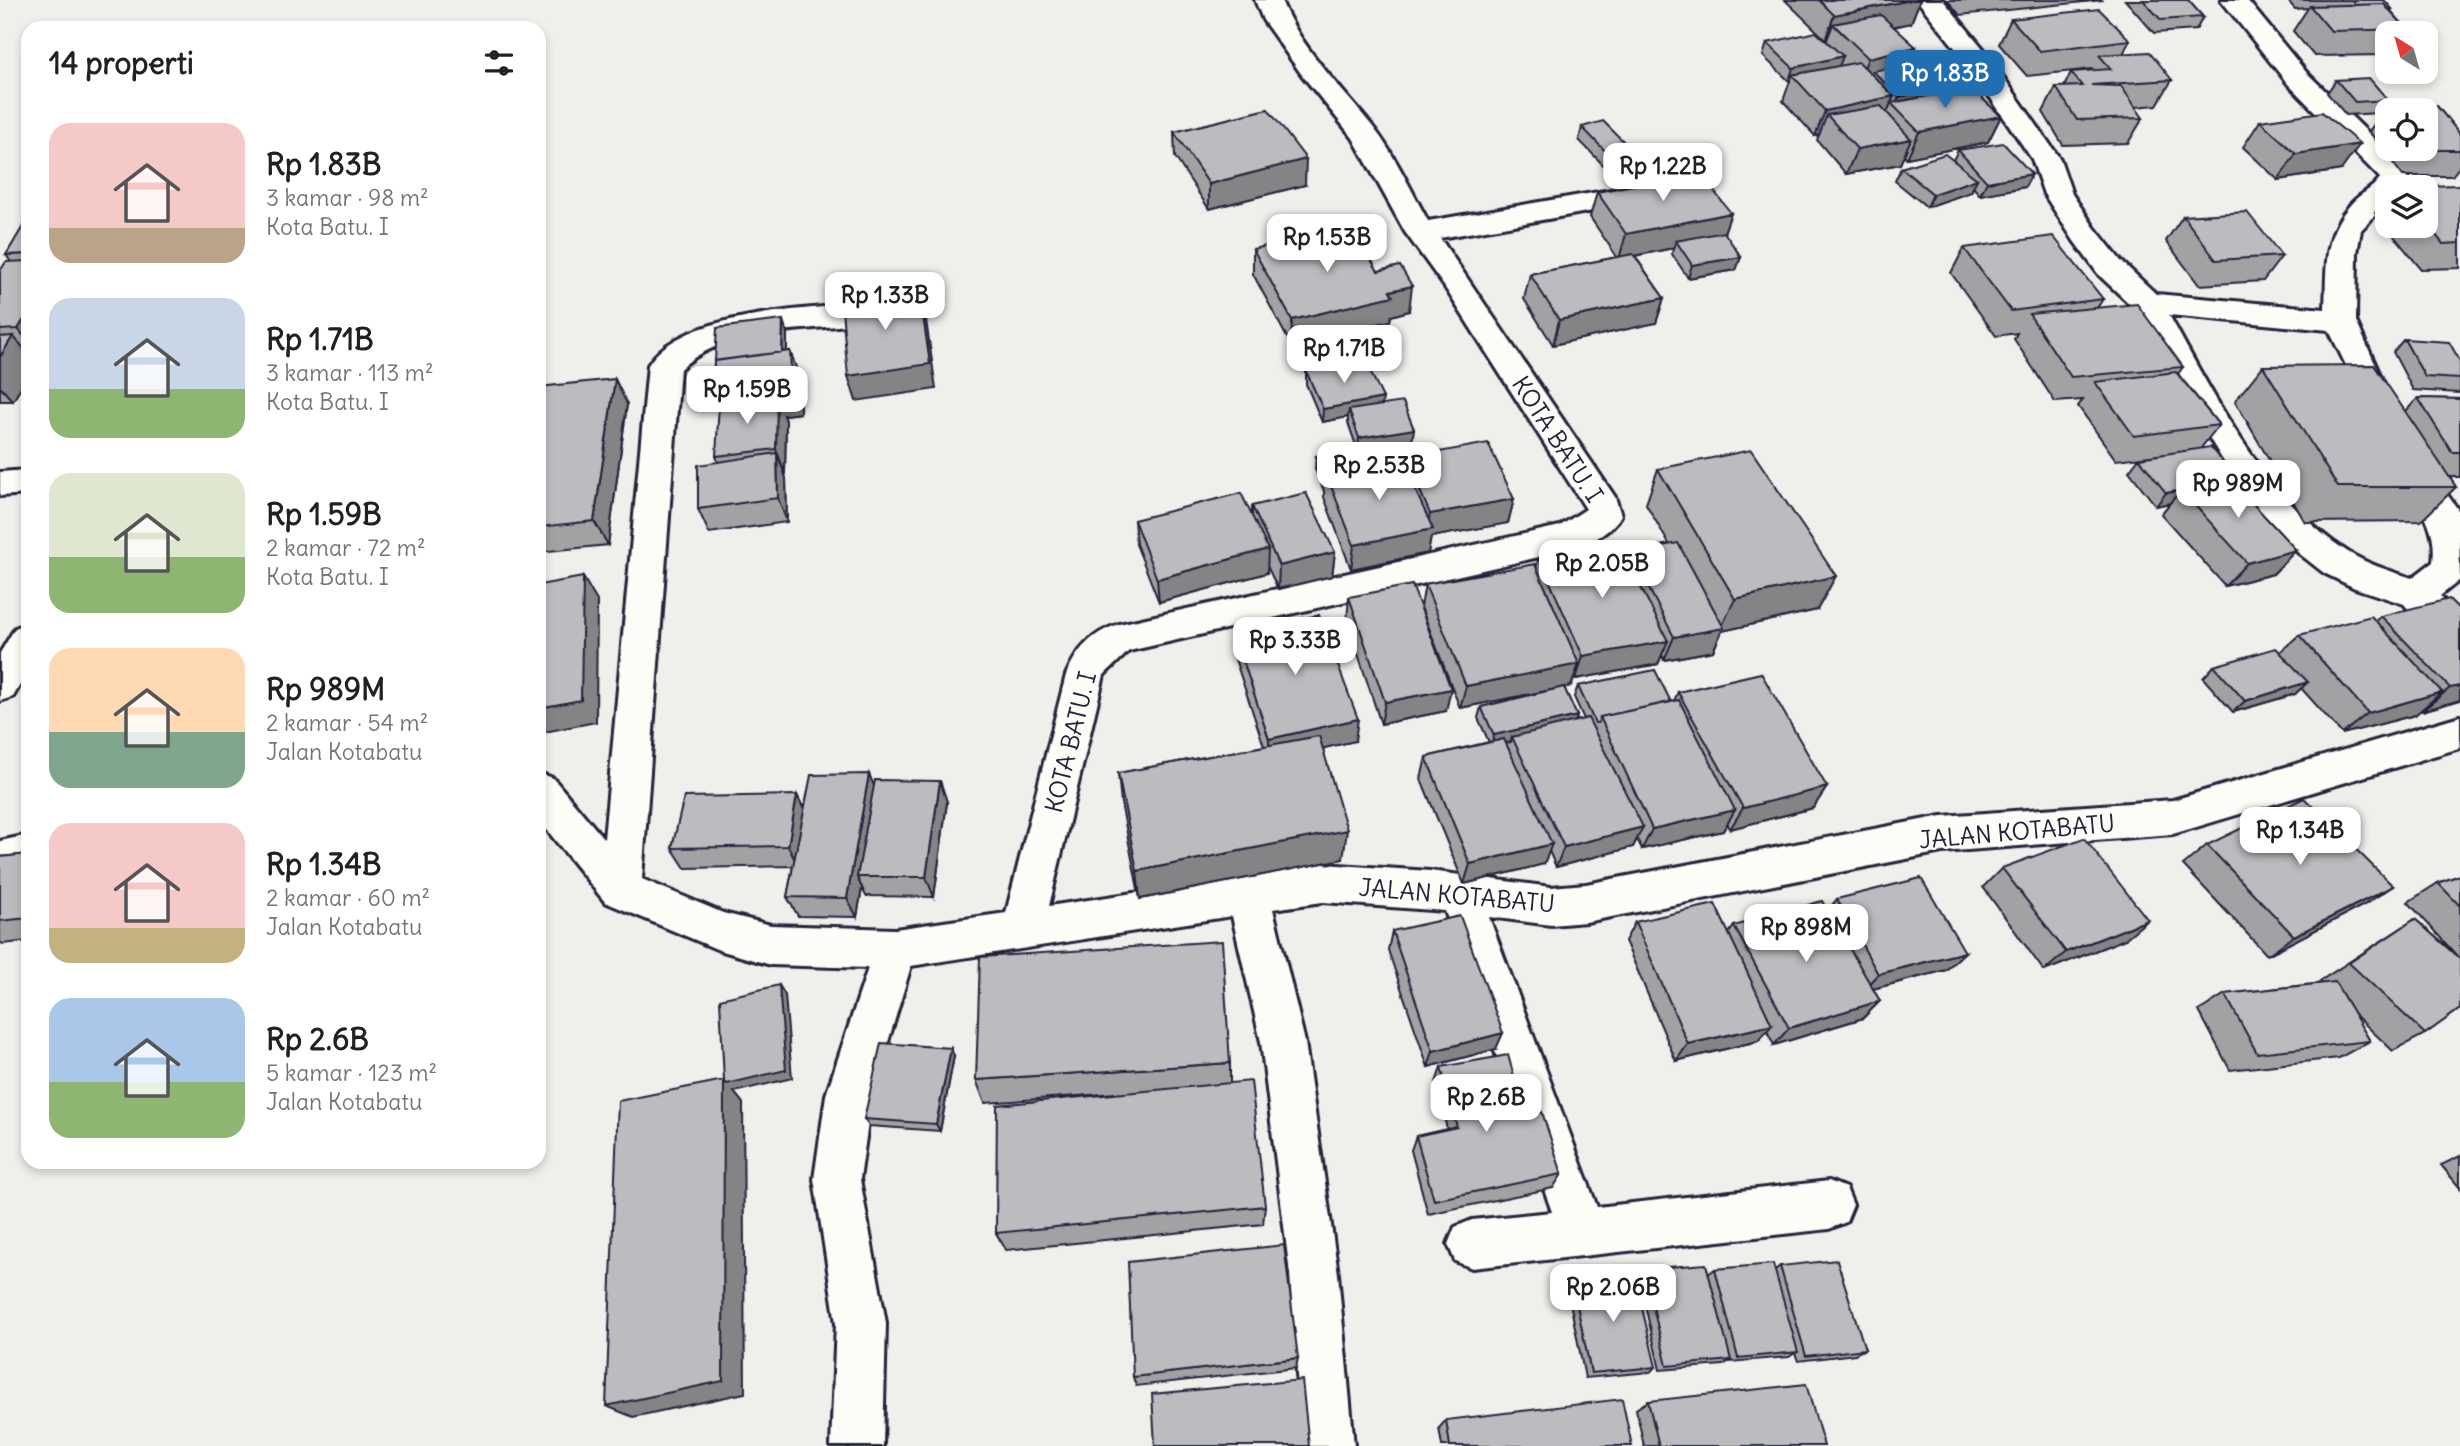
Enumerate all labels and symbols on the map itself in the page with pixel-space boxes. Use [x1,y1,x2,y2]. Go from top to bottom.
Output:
north arrow [2375,21,2438,84]
pin: Rp 1.83B [1873,50,2017,110]
pin: Rp 1.22B [1591,144,1735,203]
pin: Rp 1.53B [1255,215,1399,274]
pin: Rp 1.33B [813,272,957,332]
pin: Rp 1.71B [1272,326,1416,385]
pin: Rp 1.59B [675,366,819,426]
street label: KOTA BATU. I [1506,370,1610,508]
pin: Rp 2.53B [1307,442,1451,502]
pin: Rp 989M [2173,461,2303,520]
pin: Rp 2.05B [1530,540,1674,600]
pin: Rp 3.33B [1223,618,1367,677]
street label: KOTA BATU. I [1038,668,1102,816]
street label: JALAN KOTABATU [1918,807,2116,855]
pin: Rp 1.34B [2228,808,2372,867]
street label: JALAN KOTABATU [1358,871,1556,919]
pin: Rp 898M [1741,904,1871,964]
pin: Rp 2.6B [1421,1074,1551,1134]
pin: Rp 2.06B [1541,1264,1685,1324]

